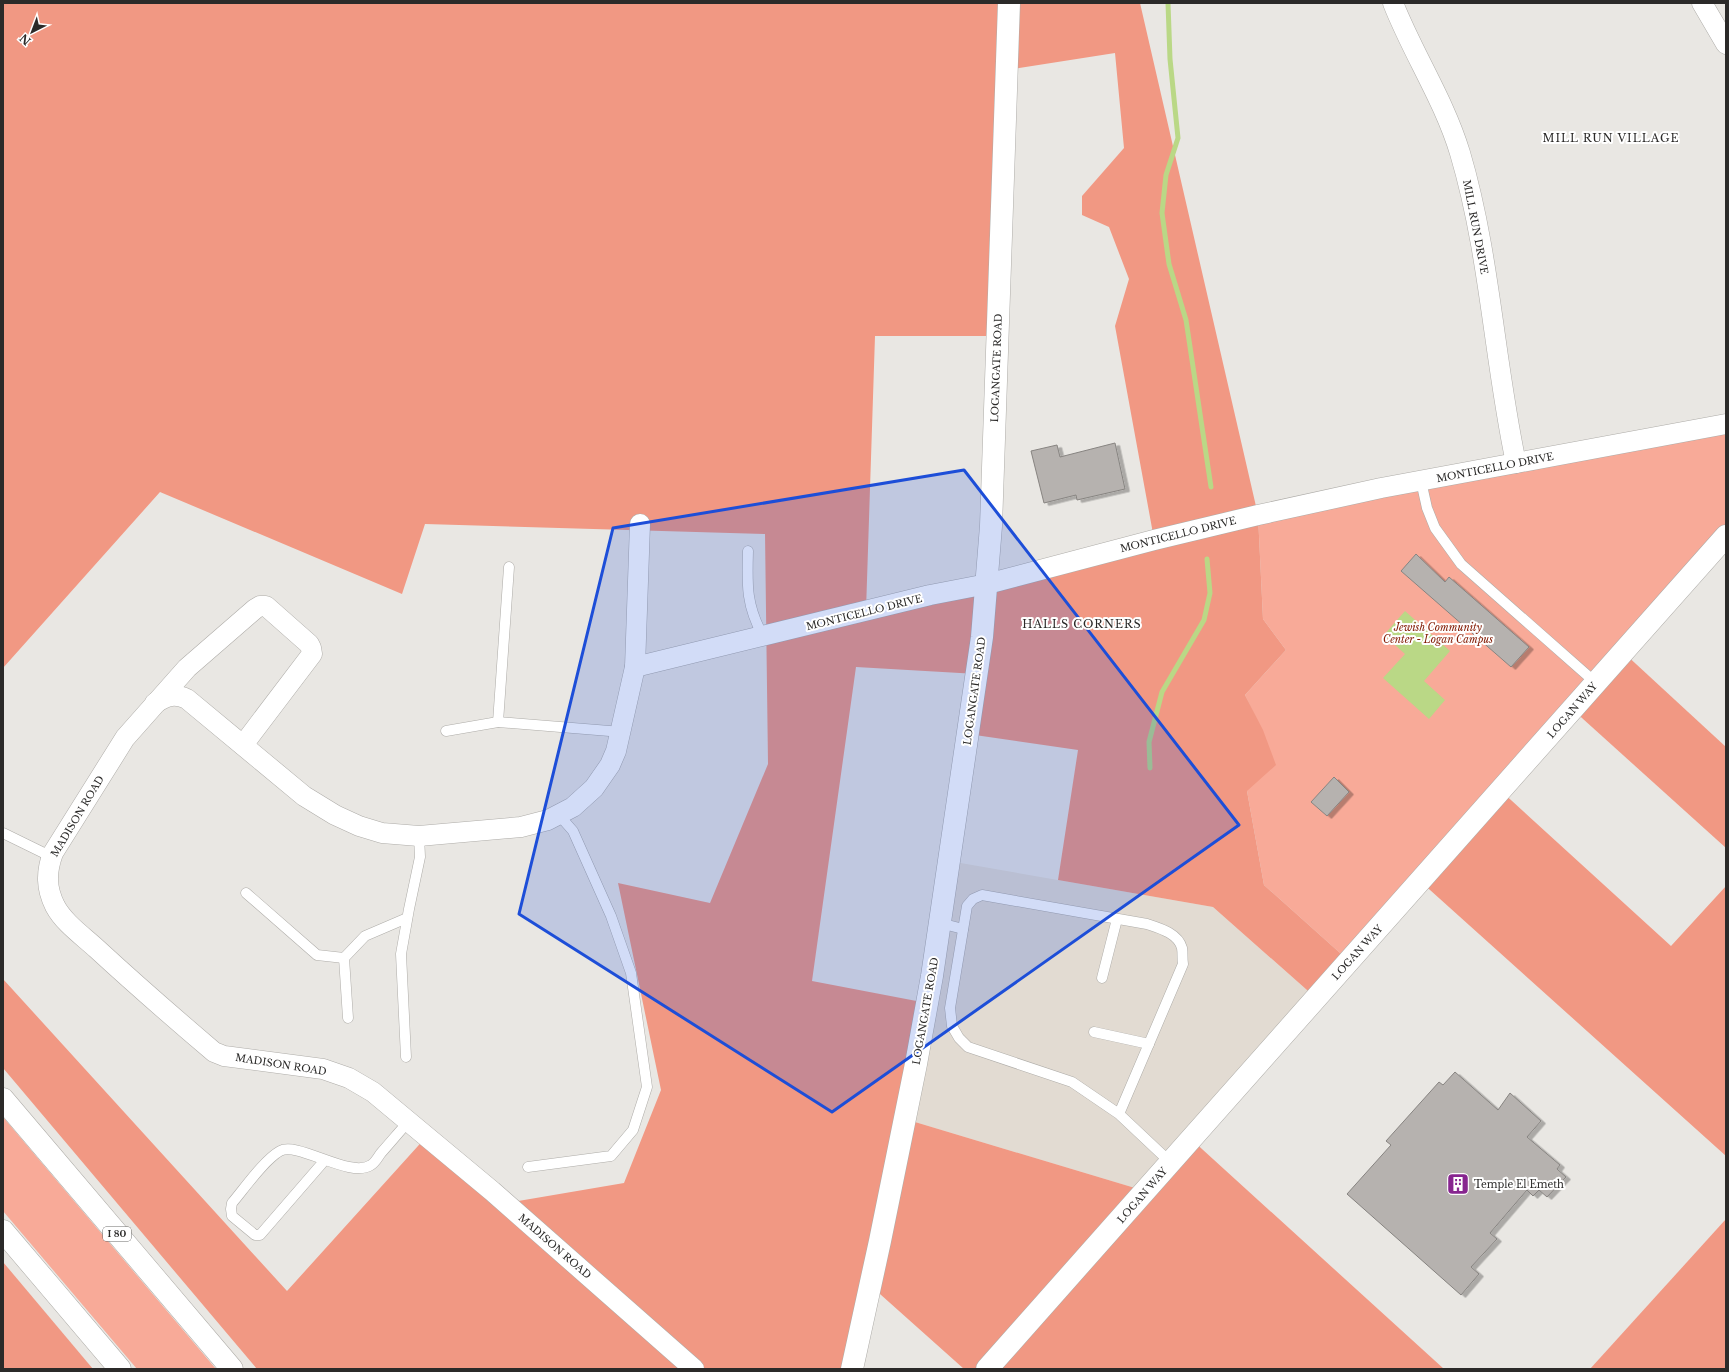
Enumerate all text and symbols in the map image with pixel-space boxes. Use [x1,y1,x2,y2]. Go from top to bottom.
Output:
north arrow [12,12,52,52]
text: N [16,30,34,48]
district label: MILL RUN VILLAGE [1543,131,1679,145]
street label: MILL RUN DRIVE [1460,179,1491,276]
street label: LOGANGATE ROAD [988,313,1005,423]
street label: MONTICELLO DRIVE [1435,450,1555,485]
street label: MONTICELLO DRIVE [1119,514,1237,555]
street label: MONTICELLO DRIVE [805,592,923,633]
district label: HALLS CORNERS [1022,617,1142,631]
park label: Jewish Community Center - Logan Campus [1383,621,1493,646]
street label: LOGANGATE ROAD [960,636,989,746]
street label: LOGAN WAY [1545,679,1601,741]
street label: MADISON ROAD [48,773,107,859]
street label: LOGAN WAY [1329,922,1386,983]
street label: LOGANGATE ROAD [910,956,941,1066]
street label: MADISON ROAD [234,1051,328,1078]
street label: LOGAN WAY [1115,1164,1171,1226]
building icon: Temple El Emeth [1445,1171,1471,1197]
place label: Temple El Emeth [1474,1178,1564,1191]
street label: MADISON ROAD [515,1211,594,1282]
road number: I 80 [103,1227,131,1241]

